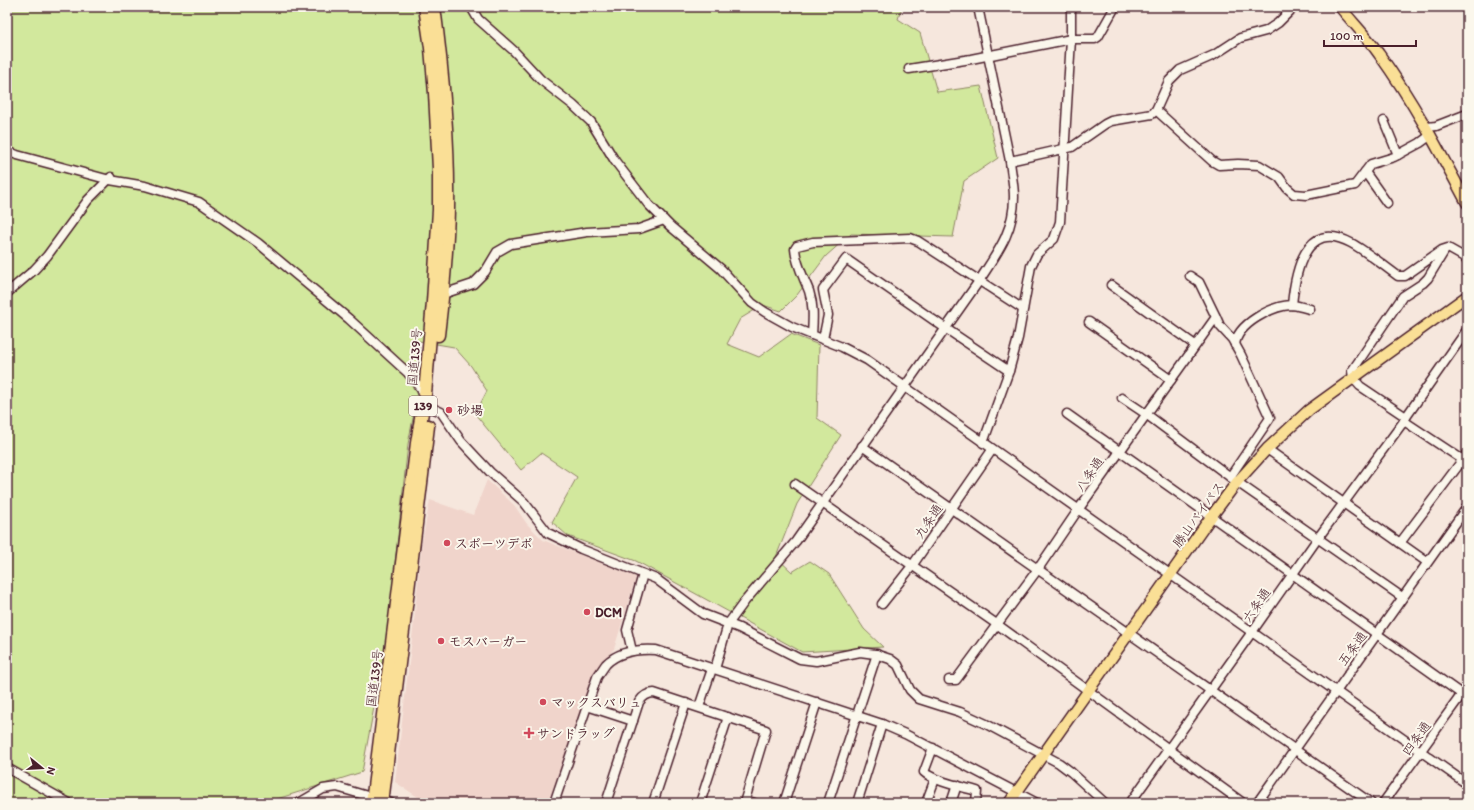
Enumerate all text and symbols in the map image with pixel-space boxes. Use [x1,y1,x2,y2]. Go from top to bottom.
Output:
scale bar [1324,22,1416,48]
text: 100 m [1330,29,1363,43]
street label: 国道139号 [404,327,425,387]
road number: 139 [409,396,437,416]
place label: 砂場 [457,403,483,418]
marker: 砂場 [444,405,454,415]
street label: 八条通 [1072,454,1107,495]
street label: 勝山バイパス [1169,478,1227,550]
street label: 九条通 [911,501,946,542]
place label: スポーツデポ [455,536,533,551]
marker: スポーツデポ [442,538,452,548]
street label: 六条通 [1239,585,1274,626]
place label: DCM [595,605,622,620]
marker: DCM [582,607,592,617]
street label: 五条通 [1335,628,1370,668]
place label: モスバーガー [449,634,527,649]
marker: モスバーガー [436,636,446,646]
street label: 国道139号 [363,648,386,708]
place label: マックスバリュ [551,695,642,710]
marker: マックスバリュ [538,697,548,707]
street label: 四条通 [1399,718,1434,758]
place label: サンドラッグ [537,726,615,741]
marker: サンドラッグ [524,728,534,738]
north arrow [22,748,62,788]
text: N [44,765,58,776]

